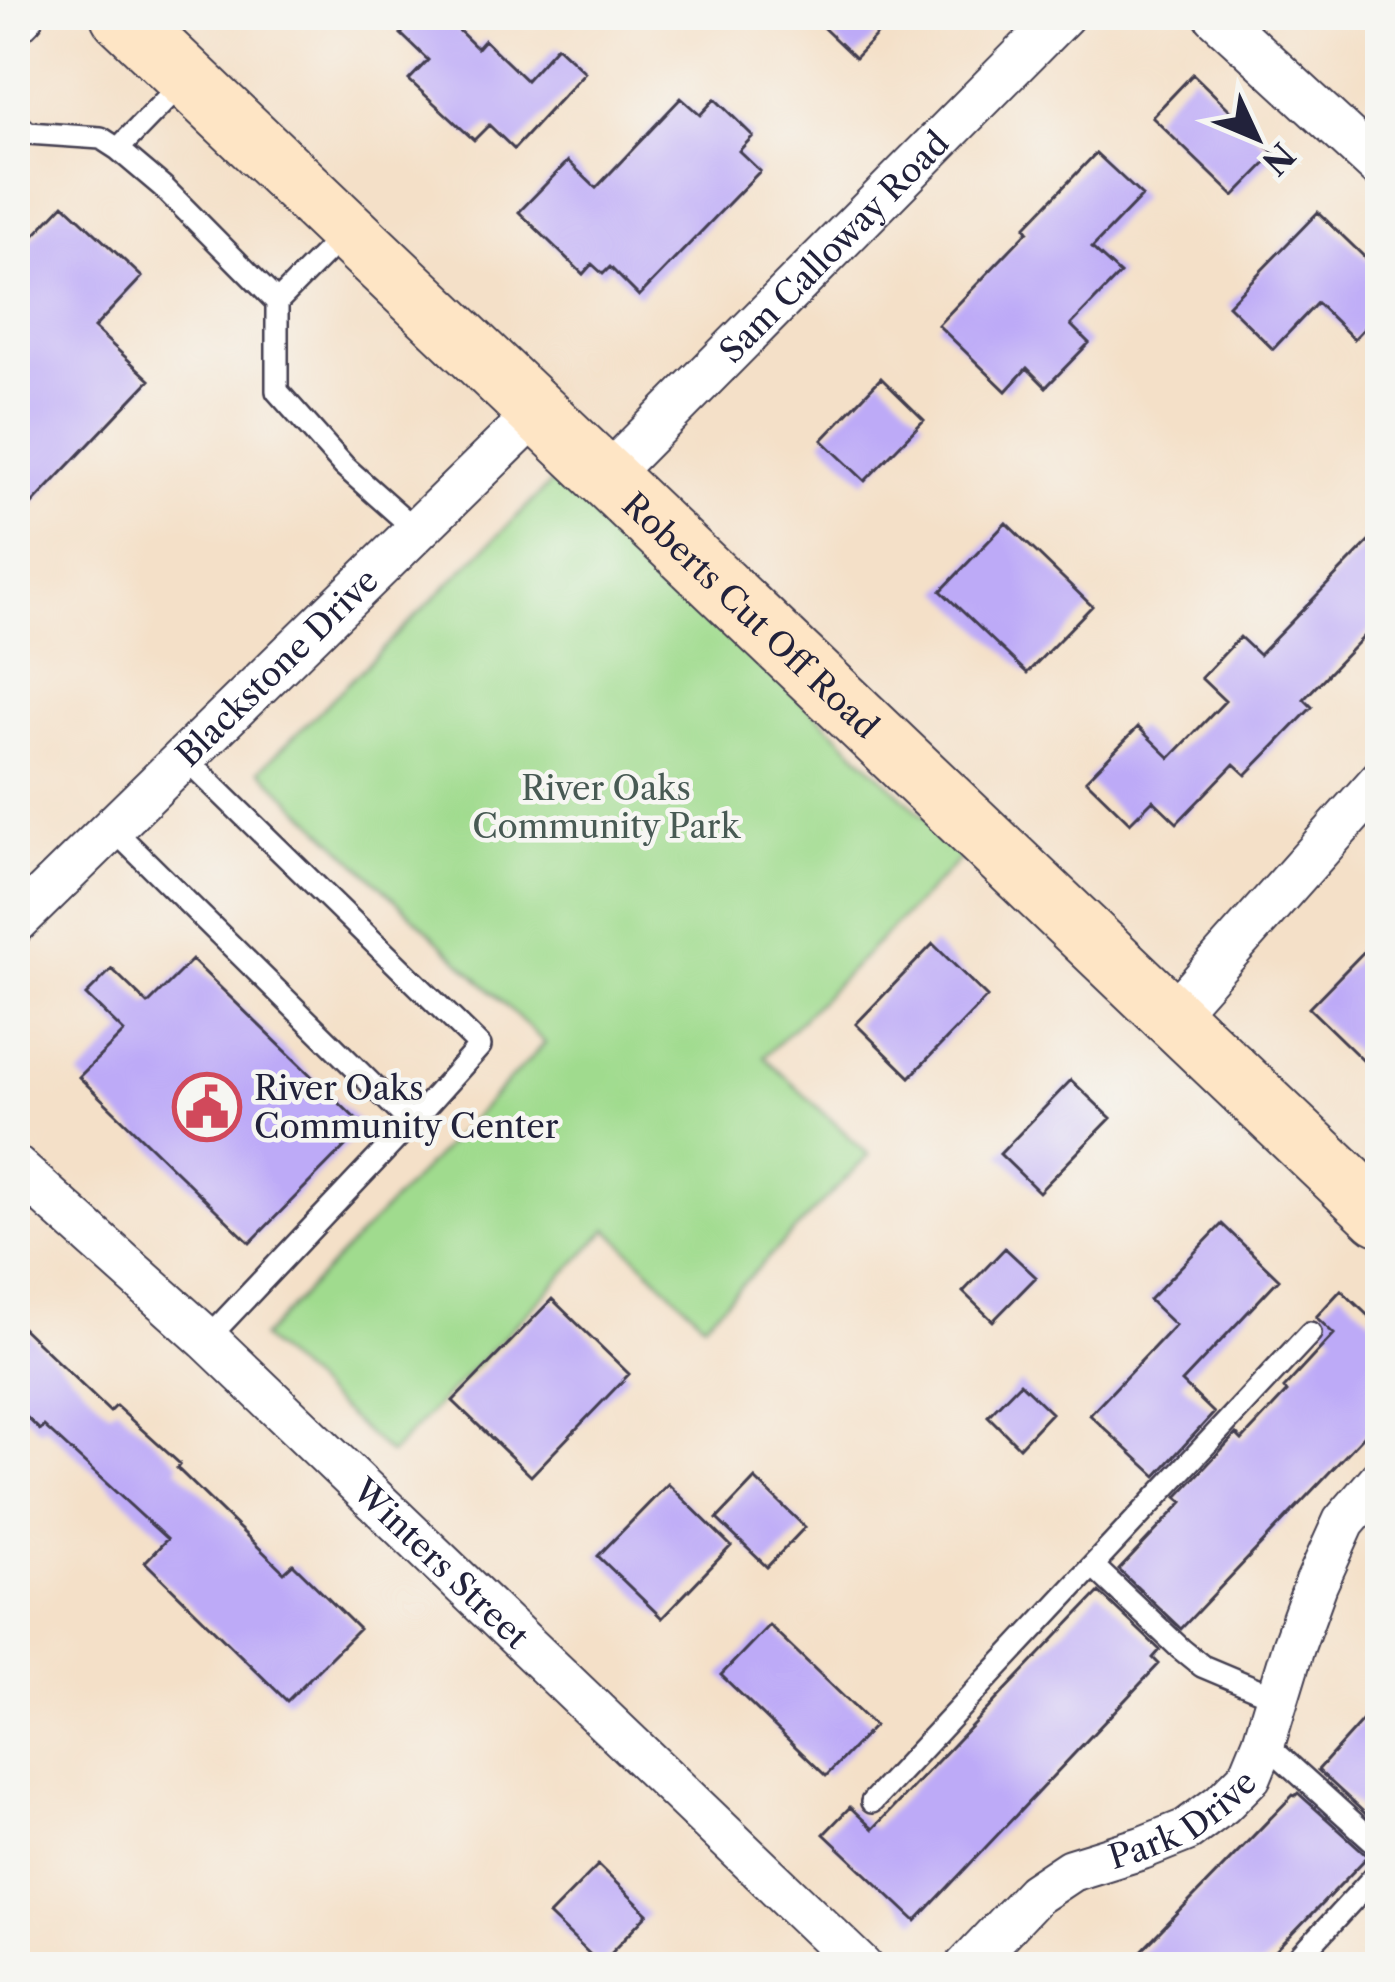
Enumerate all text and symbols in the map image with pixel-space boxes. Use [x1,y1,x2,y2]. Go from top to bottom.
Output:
north arrow [1197,78,1317,198]
street label: Sam Calloway Road [711,122,957,371]
text: N [1254,134,1303,183]
street label: Roberts Cut Off Road [614,484,887,747]
street label: Blackstone Drive [167,559,386,775]
park label: River Oaks Community Park [472,768,742,847]
place label: River Oaks Community Center [254,1068,559,1147]
public building icon: River Oaks Community Center [172,1072,242,1142]
street label: Winters Street [344,1469,538,1657]
street label: Park Drive [1104,1761,1265,1878]

